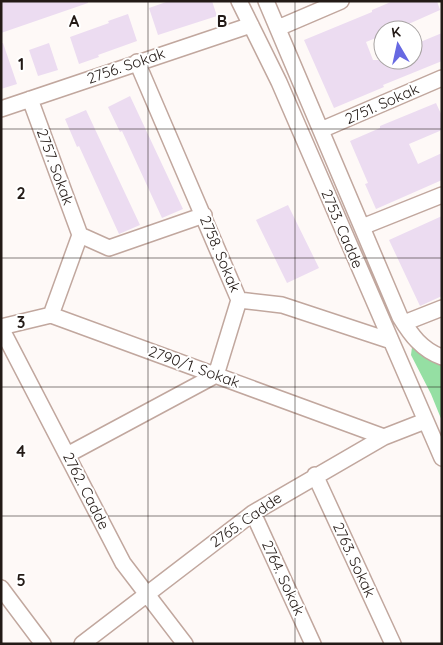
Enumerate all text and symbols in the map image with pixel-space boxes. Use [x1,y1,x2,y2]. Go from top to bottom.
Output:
text: A [69,11,80,31]
text: B [217,11,227,31]
north arrow [373,20,423,70]
text: K [390,23,402,42]
street label: 2756. Sokak [84,43,167,88]
text: 1 [18,54,24,74]
street label: 2751. Sokak [342,79,422,128]
street label: 2757. Sokak [33,126,78,208]
text: 2 [16,183,26,203]
street label: 2753. Cadde [317,186,368,271]
street label: 2758. Sokak [196,213,245,295]
text: 3 [17,312,25,332]
street label: 2790/1. Sokak [146,341,242,392]
text: 4 [16,441,26,461]
street label: 2762. Cadde [59,449,114,533]
street label: 2765. Cadde [206,488,285,551]
street label: 2763. Sokak [329,519,380,600]
street label: 2764. Sokak [258,537,309,618]
text: 5 [16,570,26,590]

